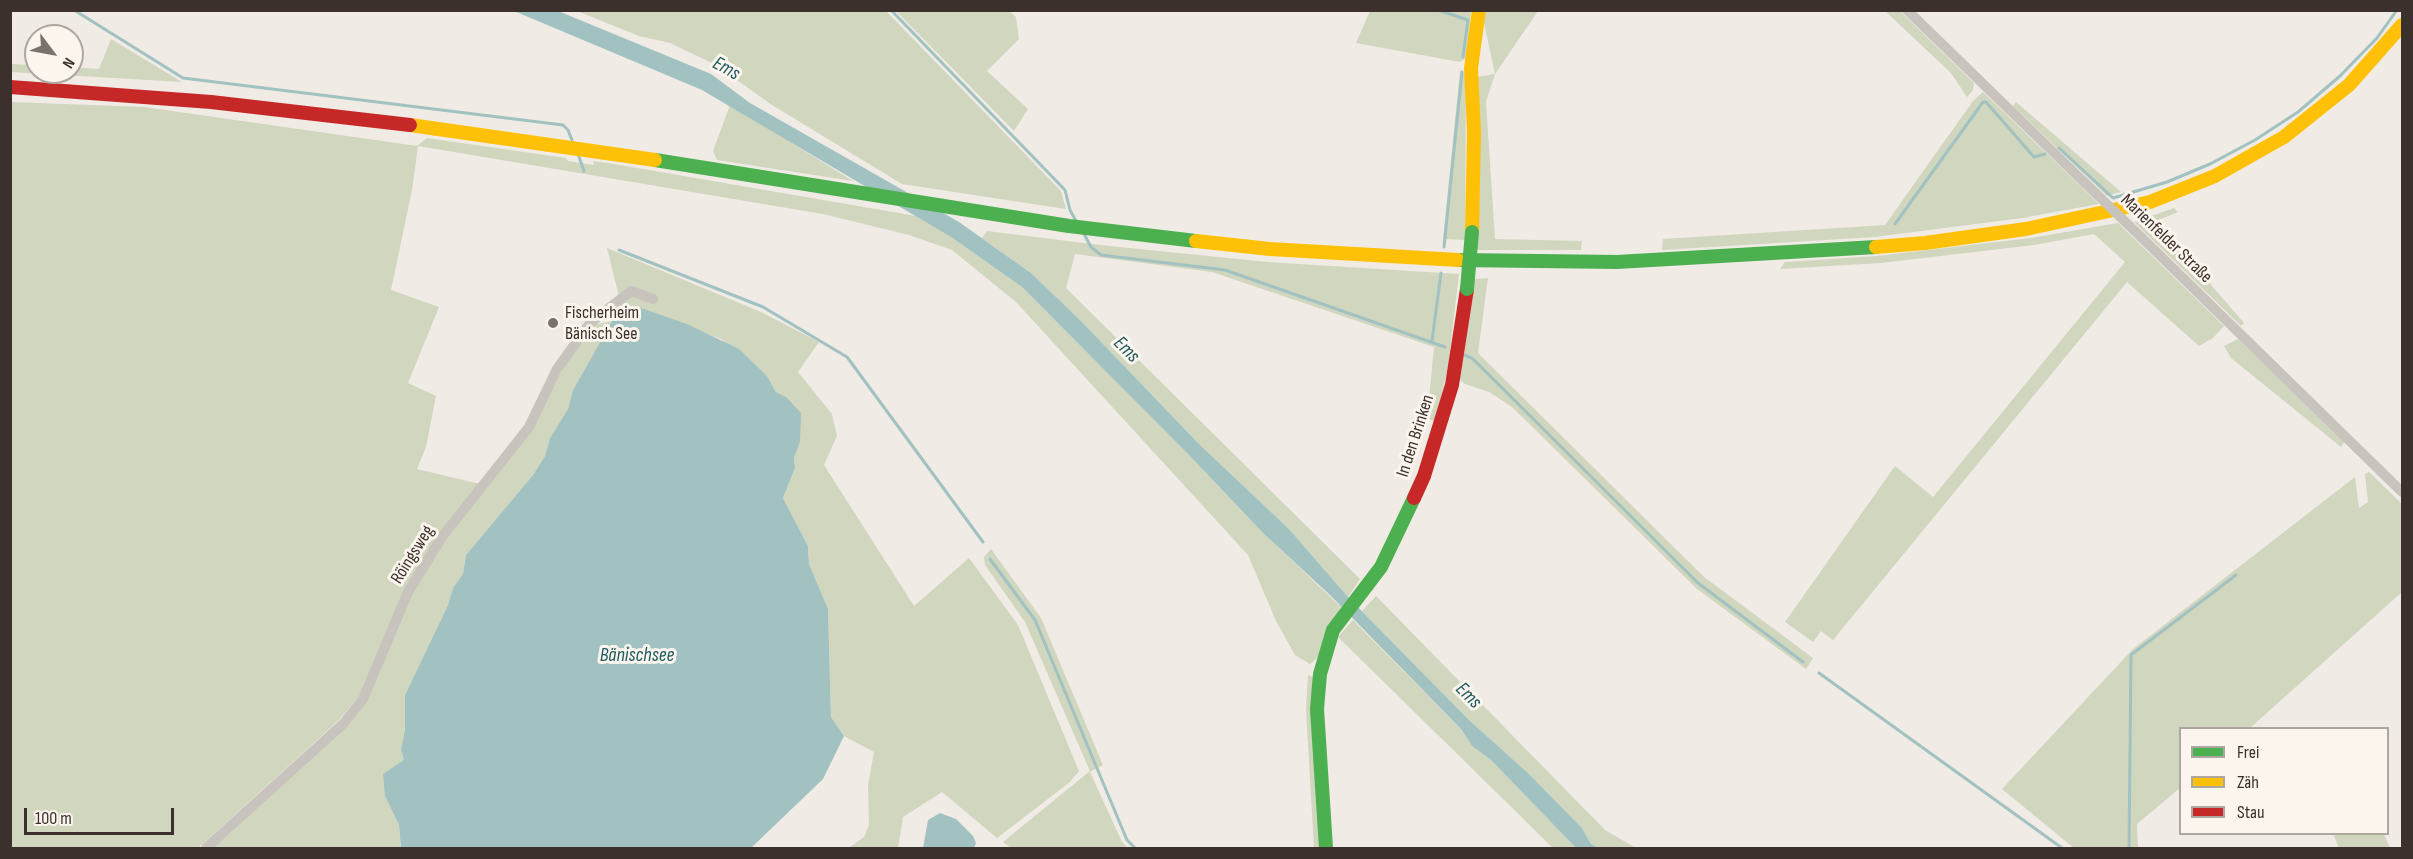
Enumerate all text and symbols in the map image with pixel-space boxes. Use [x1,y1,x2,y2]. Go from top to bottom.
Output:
north arrow [24,24,84,84]
water label: Ems [708,52,744,86]
text: N [58,54,78,71]
street label: Marienfelder Straße [2116,190,2216,288]
place label: Fischerheim Bänisch See [565,302,639,344]
marker: Fischerheim Bänisch See [546,316,560,330]
water label: Ems [1108,332,1144,368]
street label: In den Brinken [1393,392,1439,480]
street label: Röingsweg [387,522,439,588]
water label: Bänischsee [600,644,674,668]
water label: Ems [1450,678,1486,714]
legend [2179,727,2389,835]
text: Frei [2237,742,2259,763]
text: Zäh [2237,772,2259,793]
scale bar [27,796,177,834]
text: Stau [2237,802,2265,823]
text: 100 m [35,808,72,829]

